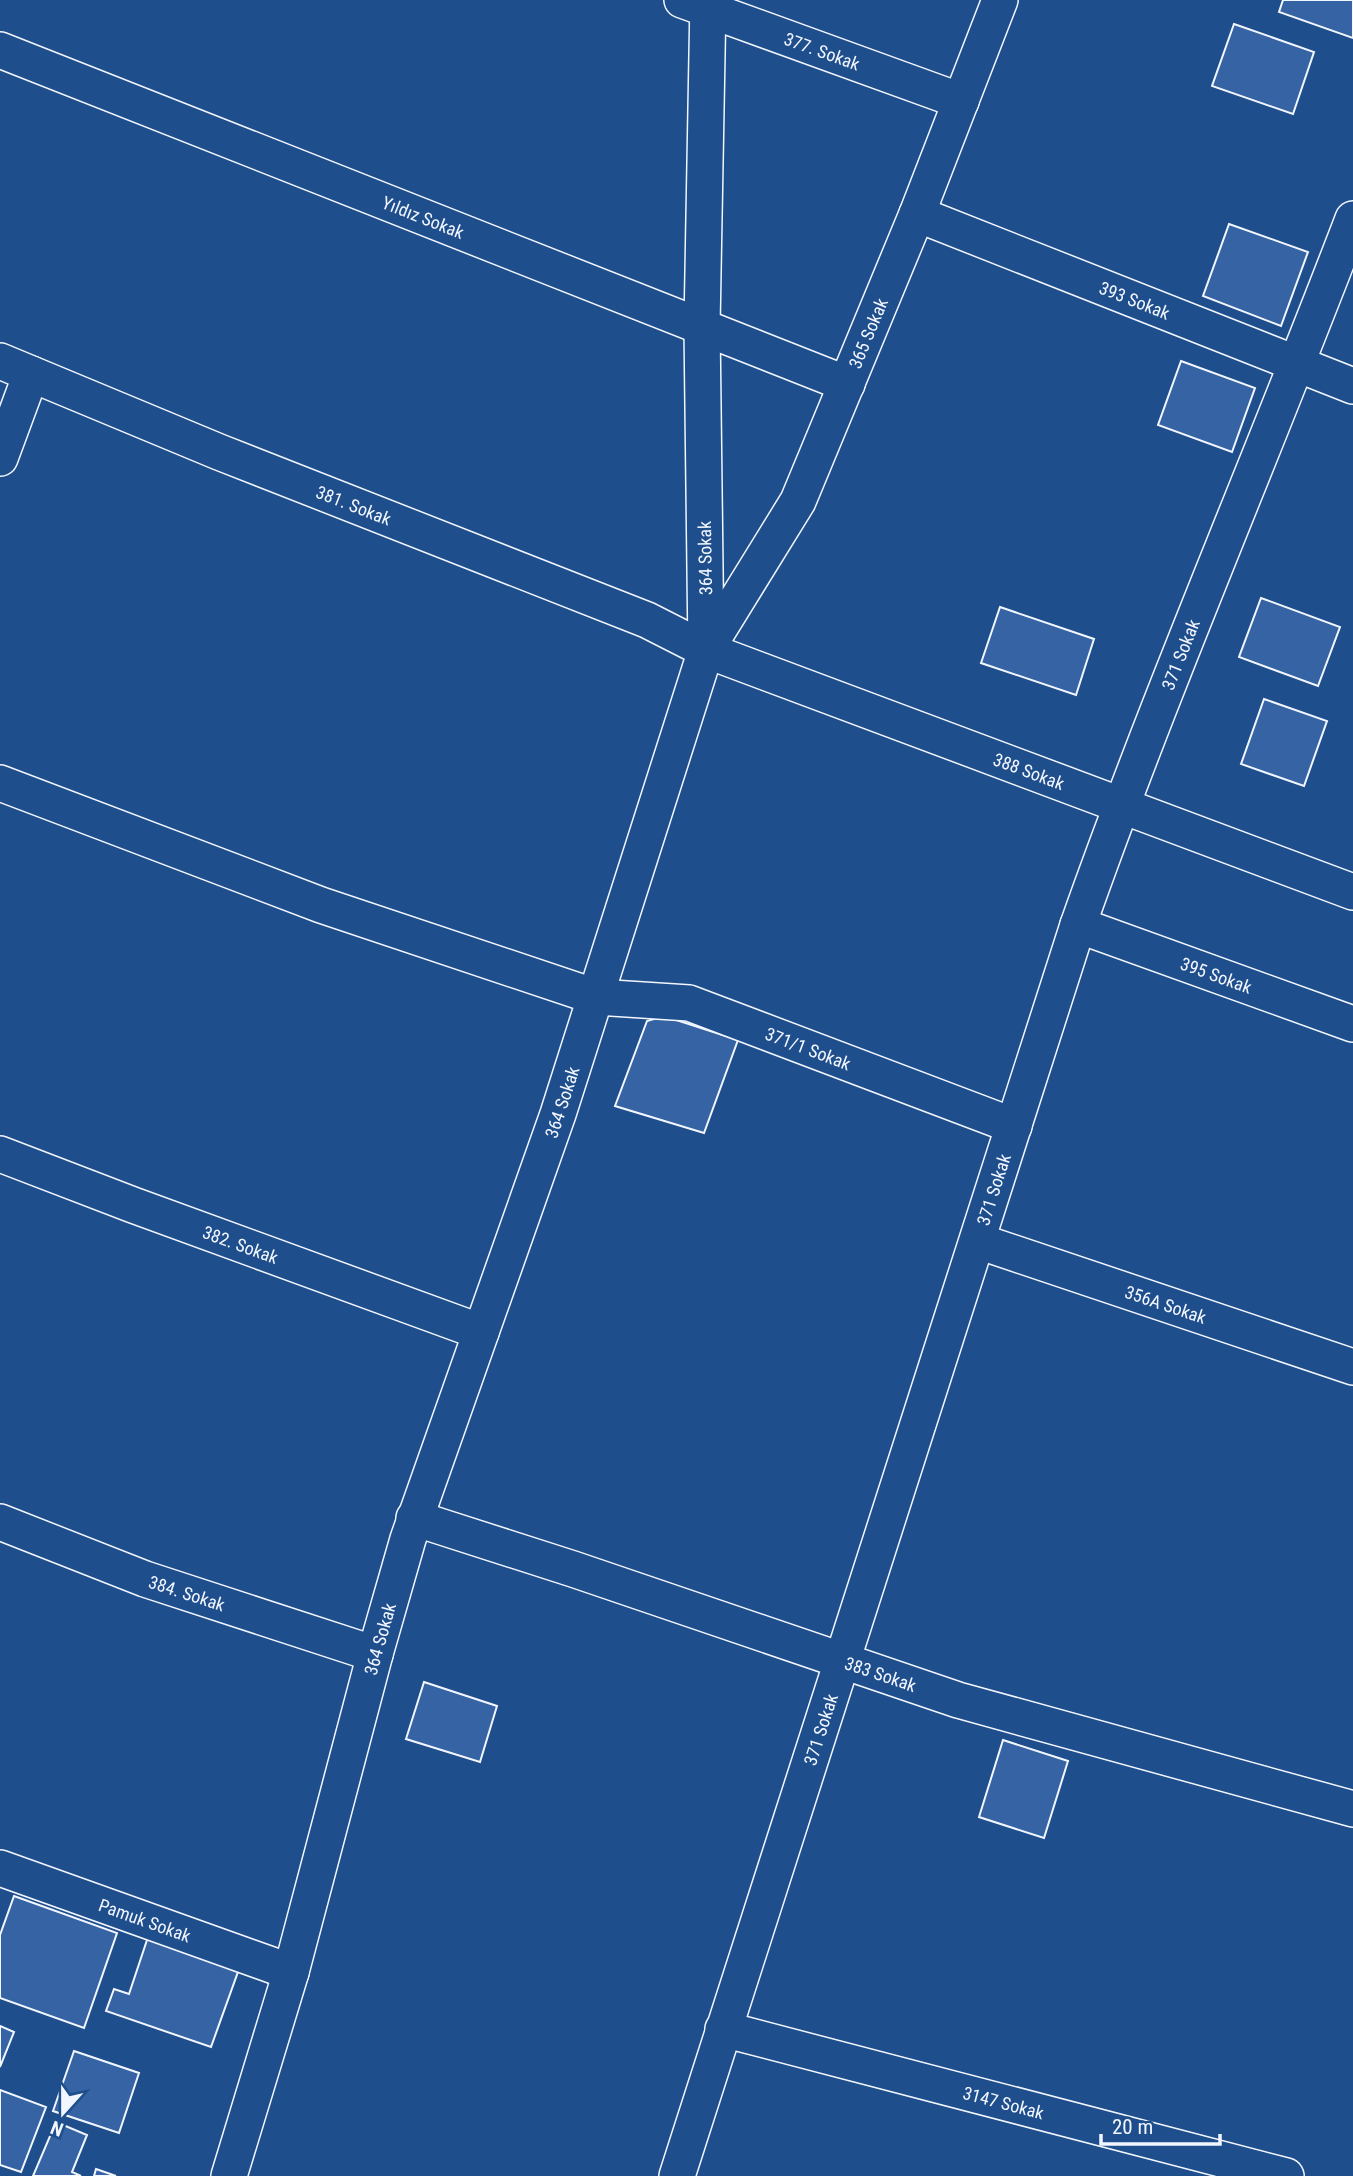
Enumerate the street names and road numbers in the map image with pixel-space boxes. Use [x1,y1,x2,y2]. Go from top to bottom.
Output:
street label: 377. Sokak [781,27,863,74]
street label: Yıldız Sokak [379,191,467,243]
street label: 393 Sokak [1096,277,1173,323]
street label: 365 Sokak [844,295,892,371]
street label: 381. Sokak [313,481,394,529]
street label: 364 Sokak [694,521,716,595]
street label: 371 Sokak [1157,616,1204,693]
street label: 388 Sokak [991,748,1067,794]
street label: 395 Sokak [1178,952,1255,997]
street label: 371/1 Sokak [763,1022,854,1074]
street label: 364 Sokak [540,1064,583,1141]
street label: 371 Sokak [972,1151,1015,1228]
street label: 382. Sokak [200,1221,281,1268]
street label: 356A Sokak [1122,1281,1209,1327]
street label: 384. Sokak [146,1571,228,1615]
street label: 364 Sokak [359,1600,400,1677]
street label: 383 Sokak [842,1652,919,1696]
street label: 371 Sokak [799,1691,841,1768]
street label: Pamuk Sokak [96,1894,194,1946]
street label: 3147 Sokak [961,2082,1046,2123]

